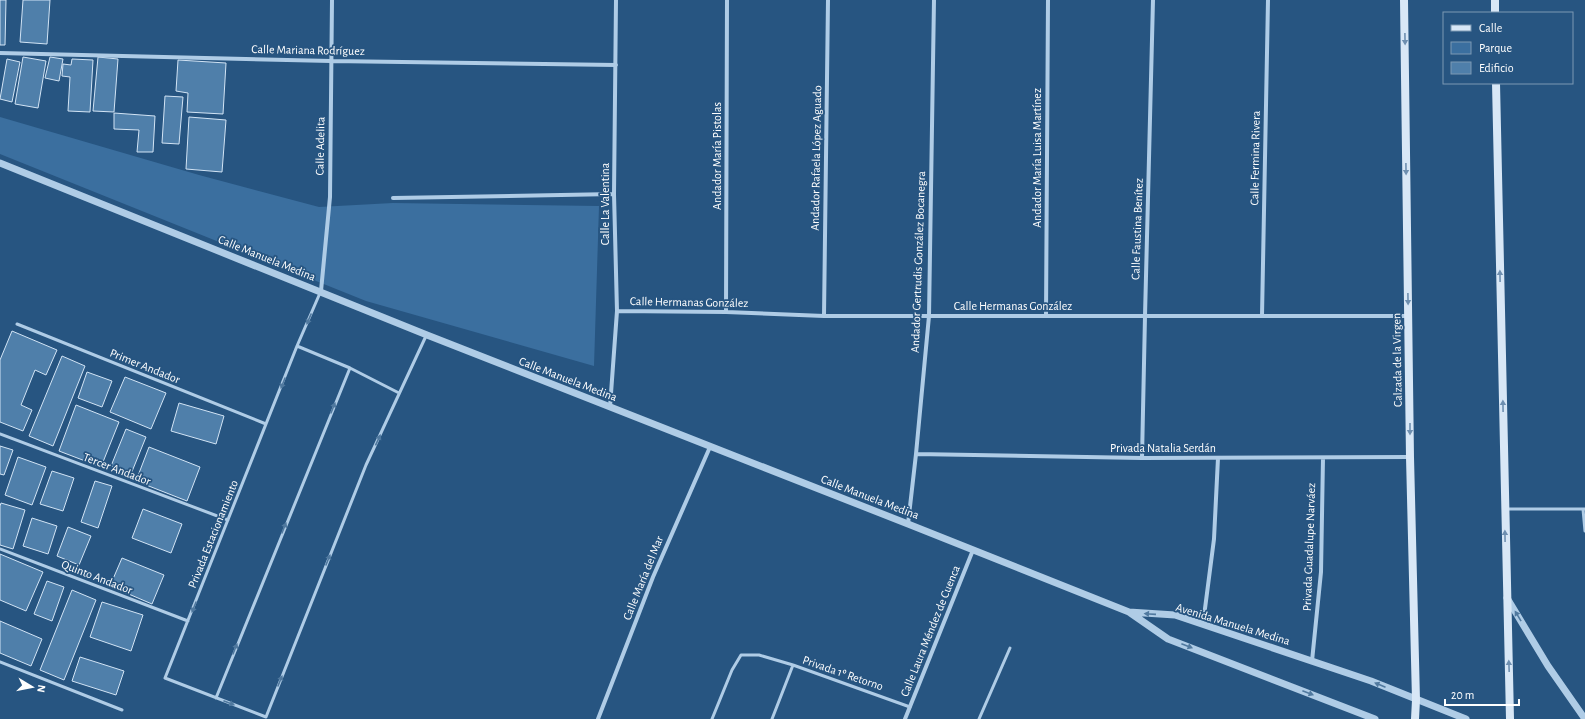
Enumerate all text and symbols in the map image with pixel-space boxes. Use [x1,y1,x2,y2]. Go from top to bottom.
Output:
legend [1443,12,1573,84]
text: Calle [1479,22,1502,34]
one-way arrow [1401,33,1408,45]
text: Parque [1479,42,1512,54]
street label: Calle Mariana Rodríguez [251,43,365,57]
text: Edificio [1479,62,1514,74]
street label: Andador Rafaela López Aguado [809,85,823,231]
street label: Andador María Luisa Martínez [1031,88,1043,228]
street label: Andador María Pistolas [711,102,723,210]
street label: Calle Fermina Rivera [1248,110,1262,206]
street label: Calle Adelita [313,116,327,176]
street label: Calle La Valentina [599,162,611,245]
one-way arrow [1403,163,1410,175]
street label: Andador Gertrudis González Bocanegra [909,170,927,353]
street label: Calle Faustina Benítez [1129,178,1145,280]
street label: Calle Manuela Medina [217,233,318,283]
one-way arrow [1497,269,1503,282]
one-way arrow [1405,293,1411,306]
street label: Calle Hermanas González [630,295,748,309]
street label: Calle Hermanas González [954,300,1072,312]
one-way arrow [306,313,312,324]
street label: Calzada de la Virgen [1390,313,1404,407]
street label: Primer Andador [108,346,182,386]
street label: Calle Manuela Medina [517,355,619,403]
one-way arrow [280,377,286,388]
one-way arrow [1500,399,1506,412]
one-way arrow [331,401,337,413]
one-way arrow [1407,423,1413,436]
one-way arrow [375,435,381,446]
street label: Privada Natalia Serdán [1110,442,1216,454]
street label: Tercer Andador [82,451,152,487]
street label: Calle Manuela Medina [819,473,921,521]
street label: Privada Estacionamiento [186,478,240,590]
street label: Privada Guadalupe Narváez [1301,483,1317,611]
one-way arrow [282,522,288,534]
one-way arrow [1502,530,1509,542]
street label: Calle María del Mar [621,534,665,622]
one-way arrow [326,554,332,566]
street label: Quinto Andador [59,558,134,597]
street label: Calle Laura Méndez de Cuenca [898,563,962,698]
street label: Avenida Manuela Medina [1174,601,1292,647]
one-way arrow [190,602,196,614]
one-way arrow [1144,610,1156,617]
one-way arrow [1515,610,1522,622]
one-way arrow [233,642,239,654]
one-way arrow [1181,644,1193,650]
street label: Privada 1º Retorno [801,654,885,692]
one-way arrow [1506,659,1512,672]
north arrow [12,667,52,707]
one-way arrow [277,675,283,687]
scale bar [1445,681,1519,707]
one-way arrow [1375,682,1386,688]
text: N [35,684,47,693]
text: 20 m [1451,689,1474,701]
one-way arrow [1302,691,1314,697]
one-way arrow [223,700,235,706]

